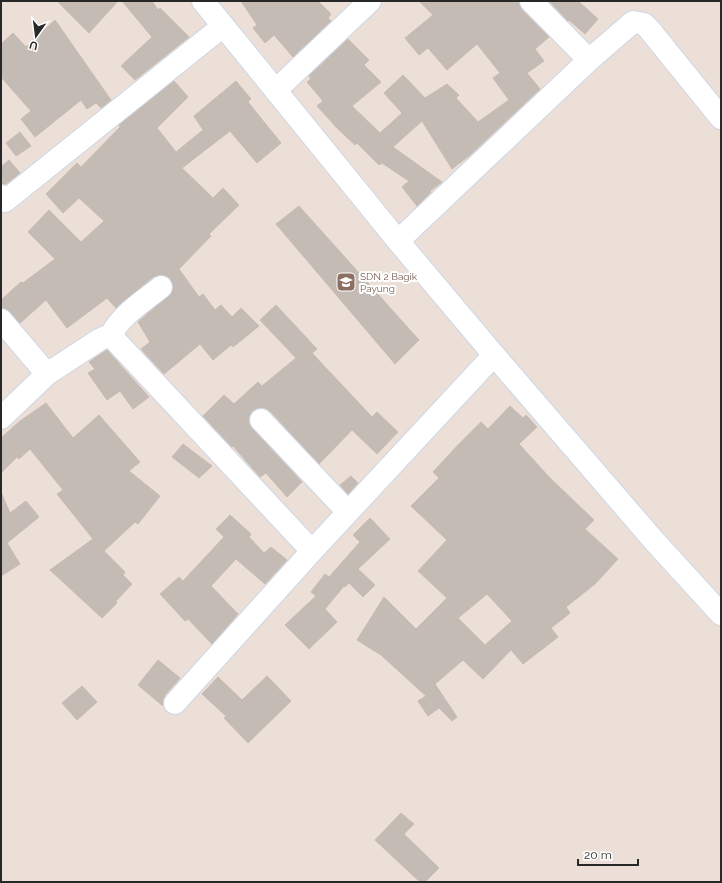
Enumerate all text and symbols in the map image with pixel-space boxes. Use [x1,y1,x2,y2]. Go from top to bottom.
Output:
north arrow [16,16,56,56]
text: U [28,38,39,53]
school or university icon: SDN 2 Bagik Payung [335,271,357,293]
place label: SDN 2 Bagik Payung [360,271,418,294]
scale bar [578,841,638,867]
text: 20 m [584,848,612,862]

